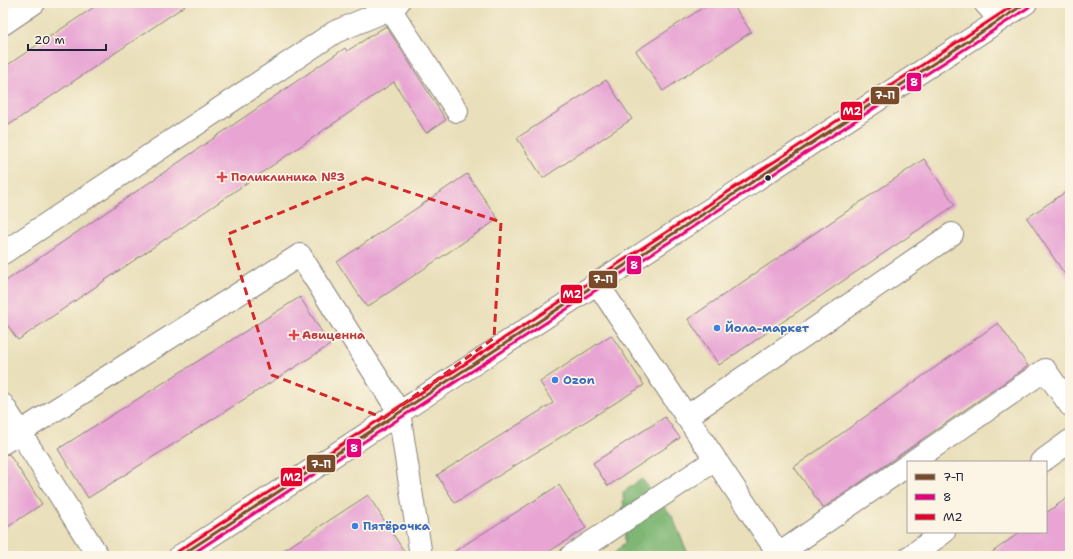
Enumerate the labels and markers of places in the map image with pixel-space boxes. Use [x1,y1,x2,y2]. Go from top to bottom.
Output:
place label: Поликлиника №3 [231,169,345,185]
marker: Поликлиника №3 [216,171,228,183]
unlabelled marker [763,173,773,183]
place label: Йола-маркет [725,320,810,336]
marker: Йола-маркет [712,323,722,333]
place label: Авиценна [302,327,366,343]
marker: Авиценна [289,330,299,340]
place label: Ozon [563,372,595,388]
marker: Ozon [550,375,560,385]
place label: Пятёрочка [363,518,431,534]
marker: Пятёрочка [350,521,360,531]

